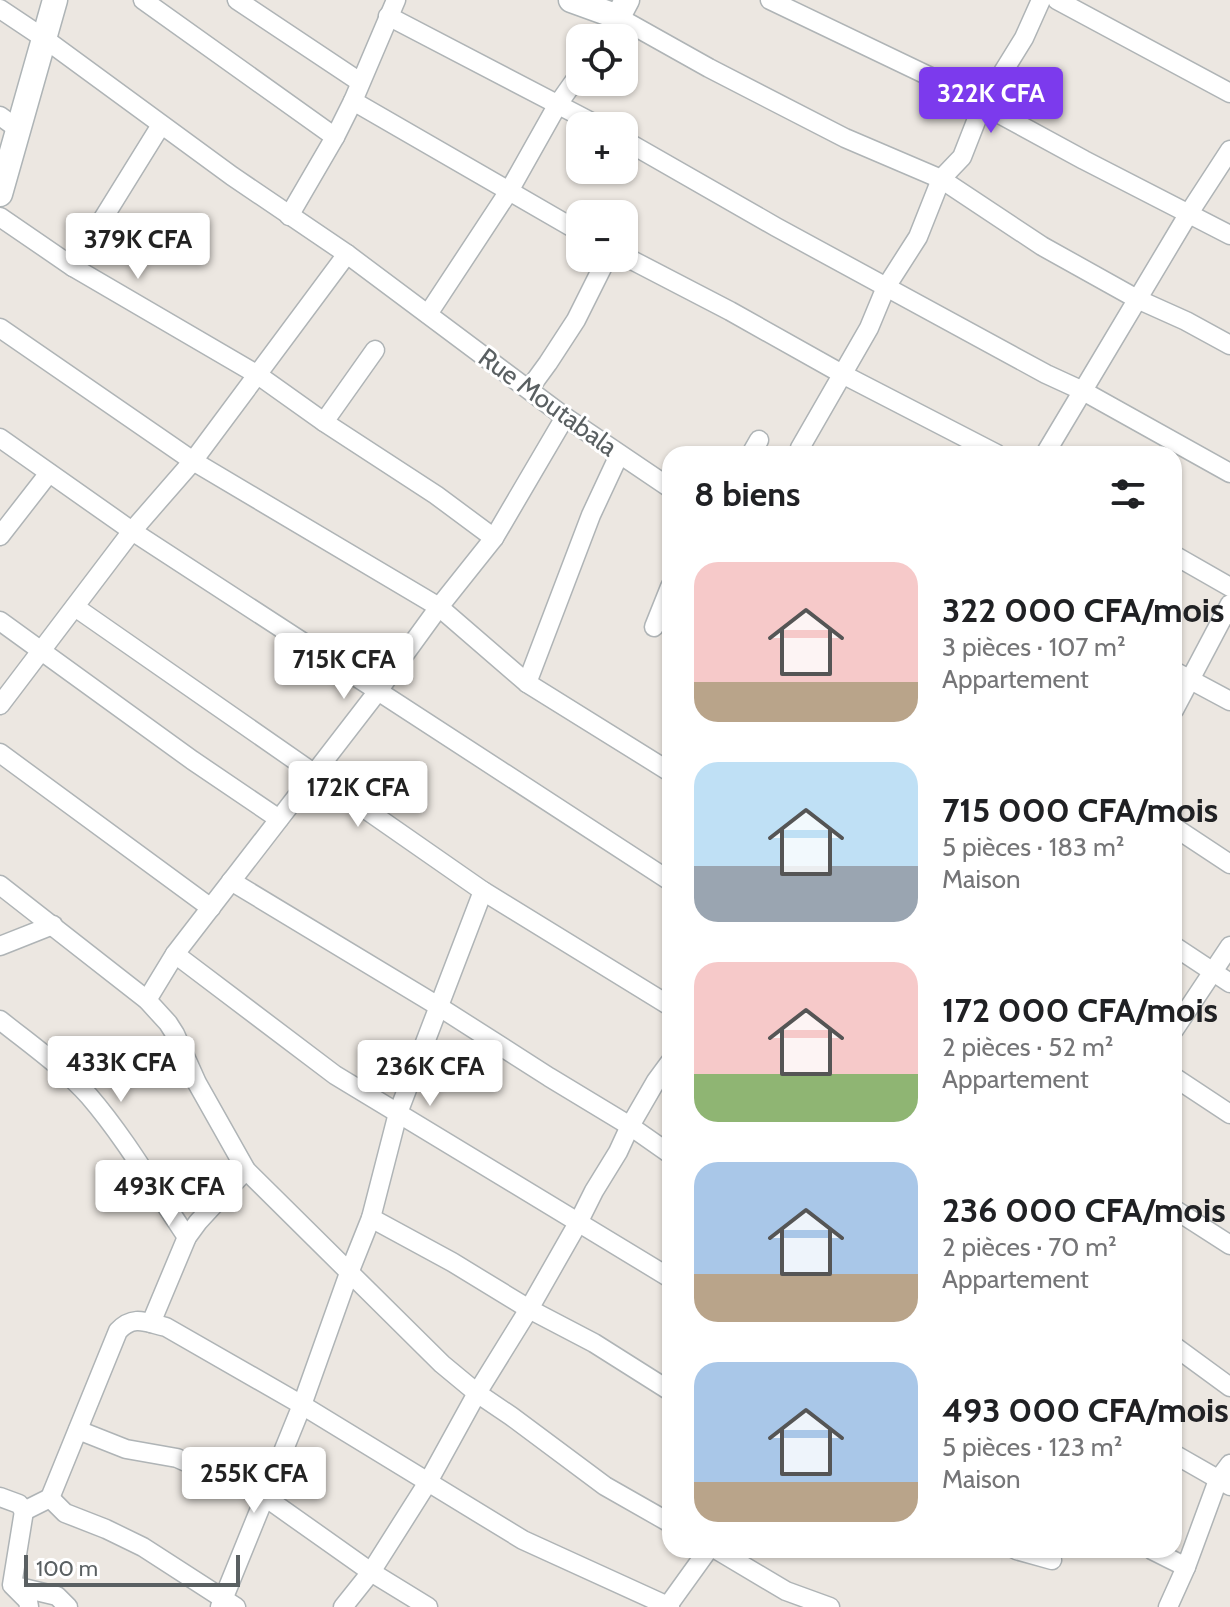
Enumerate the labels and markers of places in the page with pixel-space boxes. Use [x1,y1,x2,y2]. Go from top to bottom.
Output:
pin: 322K CFA [908,67,1074,135]
pin: 379K CFA [55,213,221,281]
pin: 715K CFA [261,633,427,701]
pin: 172K CFA [275,761,441,829]
pin: 433K CFA [38,1036,204,1104]
pin: 236K CFA [347,1040,513,1108]
pin: 493K CFA [86,1160,252,1228]
pin: 255K CFA [171,1447,337,1515]

